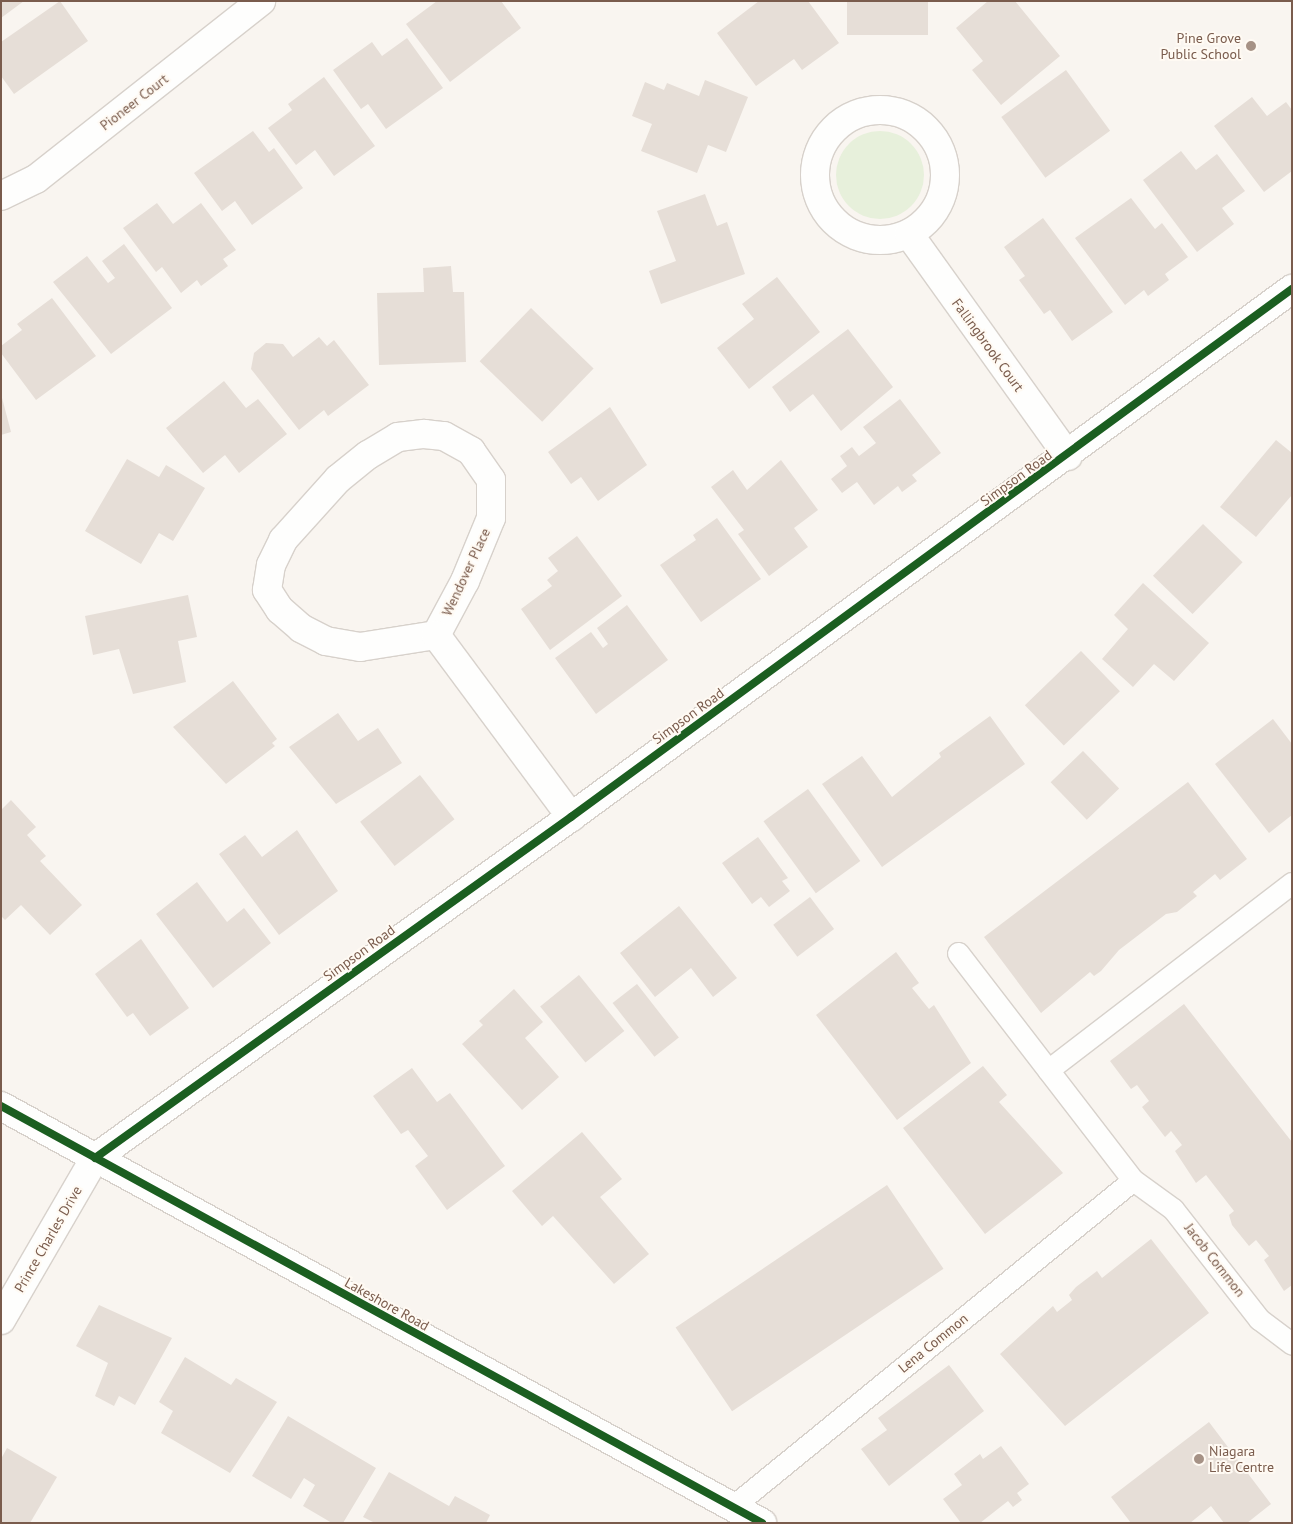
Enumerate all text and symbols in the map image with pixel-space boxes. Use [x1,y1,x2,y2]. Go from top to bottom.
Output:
place label: Pine Grove Public School [1160,30,1241,62]
marker: Pine Grove Public School [1245,40,1257,52]
street label: Pioneer Court [97,70,171,134]
street label: Fallingbrook Court [948,295,1028,395]
street label: Simpson Road [977,446,1055,510]
street label: Wendover Place [438,525,494,619]
street label: Simpson Road [649,684,727,748]
street label: Simpson Road [320,921,398,985]
street label: Prince Charles Drive [11,1183,85,1295]
street label: Jacob Common [1181,1220,1249,1300]
street label: Lakeshore Road [342,1274,432,1334]
street label: Lena Common [895,1310,971,1376]
place label: Niagara Life Centre [1209,1443,1274,1475]
marker: Niagara Life Centre [1193,1453,1205,1465]

